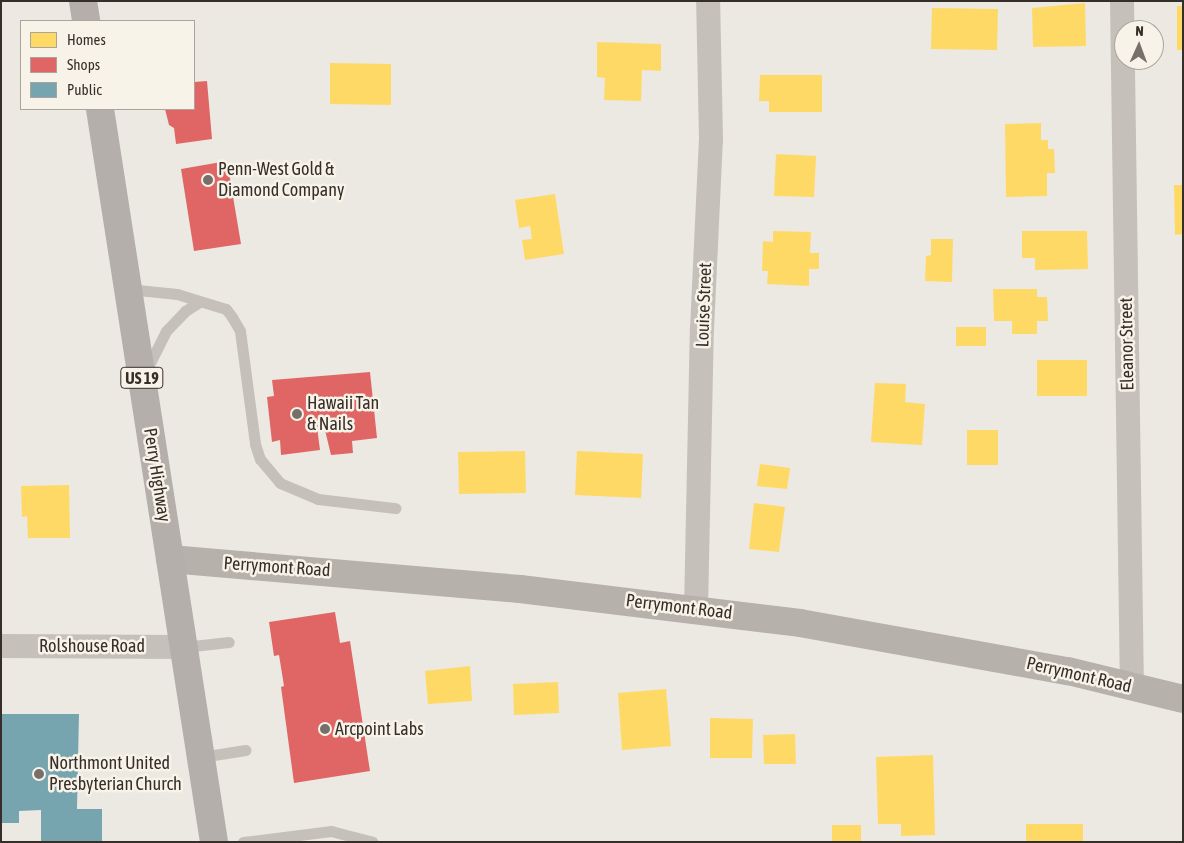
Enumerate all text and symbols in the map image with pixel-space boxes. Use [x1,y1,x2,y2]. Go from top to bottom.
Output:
legend [20,20,195,110]
north arrow [1114,20,1164,70]
text: N [1135,23,1144,39]
text: Homes [67,31,106,48]
text: Shops [67,56,100,73]
text: Public [67,81,102,98]
place label: Penn-West Gold & Diamond Company [218,159,344,202]
marker: Penn-West Gold & Diamond Company [202,174,214,186]
street label: Louise Street [692,262,716,348]
street label: Eleanor Street [1115,297,1139,391]
road number: US 19 [120,364,164,392]
place label: Hawaii Tan & Nails [307,393,379,436]
marker: Hawaii Tan & Nails [291,408,303,420]
street label: Perry Highway [139,427,175,523]
street label: Perrymont Road [223,552,331,582]
street label: Perrymont Road [625,590,733,624]
street label: Rolshouse Road [39,635,145,657]
street label: Perrymont Road [1024,652,1134,698]
place label: Arcpoint Labs [335,718,424,740]
marker: Arcpoint Labs [319,723,331,735]
place label: Northmont United Presbyterian Church [49,753,182,796]
marker: Northmont United Presbyterian Church [33,768,45,780]

